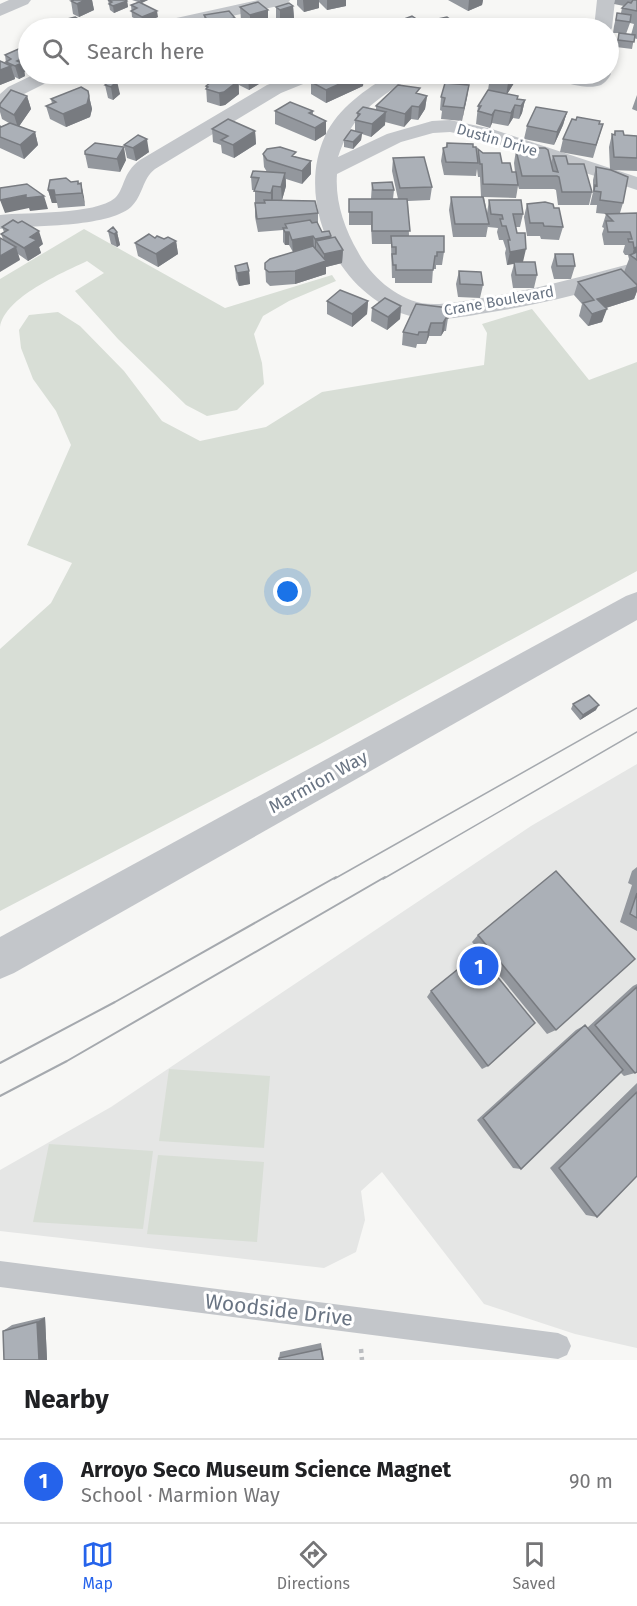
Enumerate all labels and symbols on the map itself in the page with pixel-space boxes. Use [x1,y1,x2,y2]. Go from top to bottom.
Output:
street label: Dustin Drive [455,120,539,160]
street label: Crane Boulevard [443,282,555,320]
your location [273,577,302,606]
street label: Marmion Way [265,746,371,818]
pin: 1 [460,944,498,988]
street label: Woodside Drive [204,1288,354,1332]

